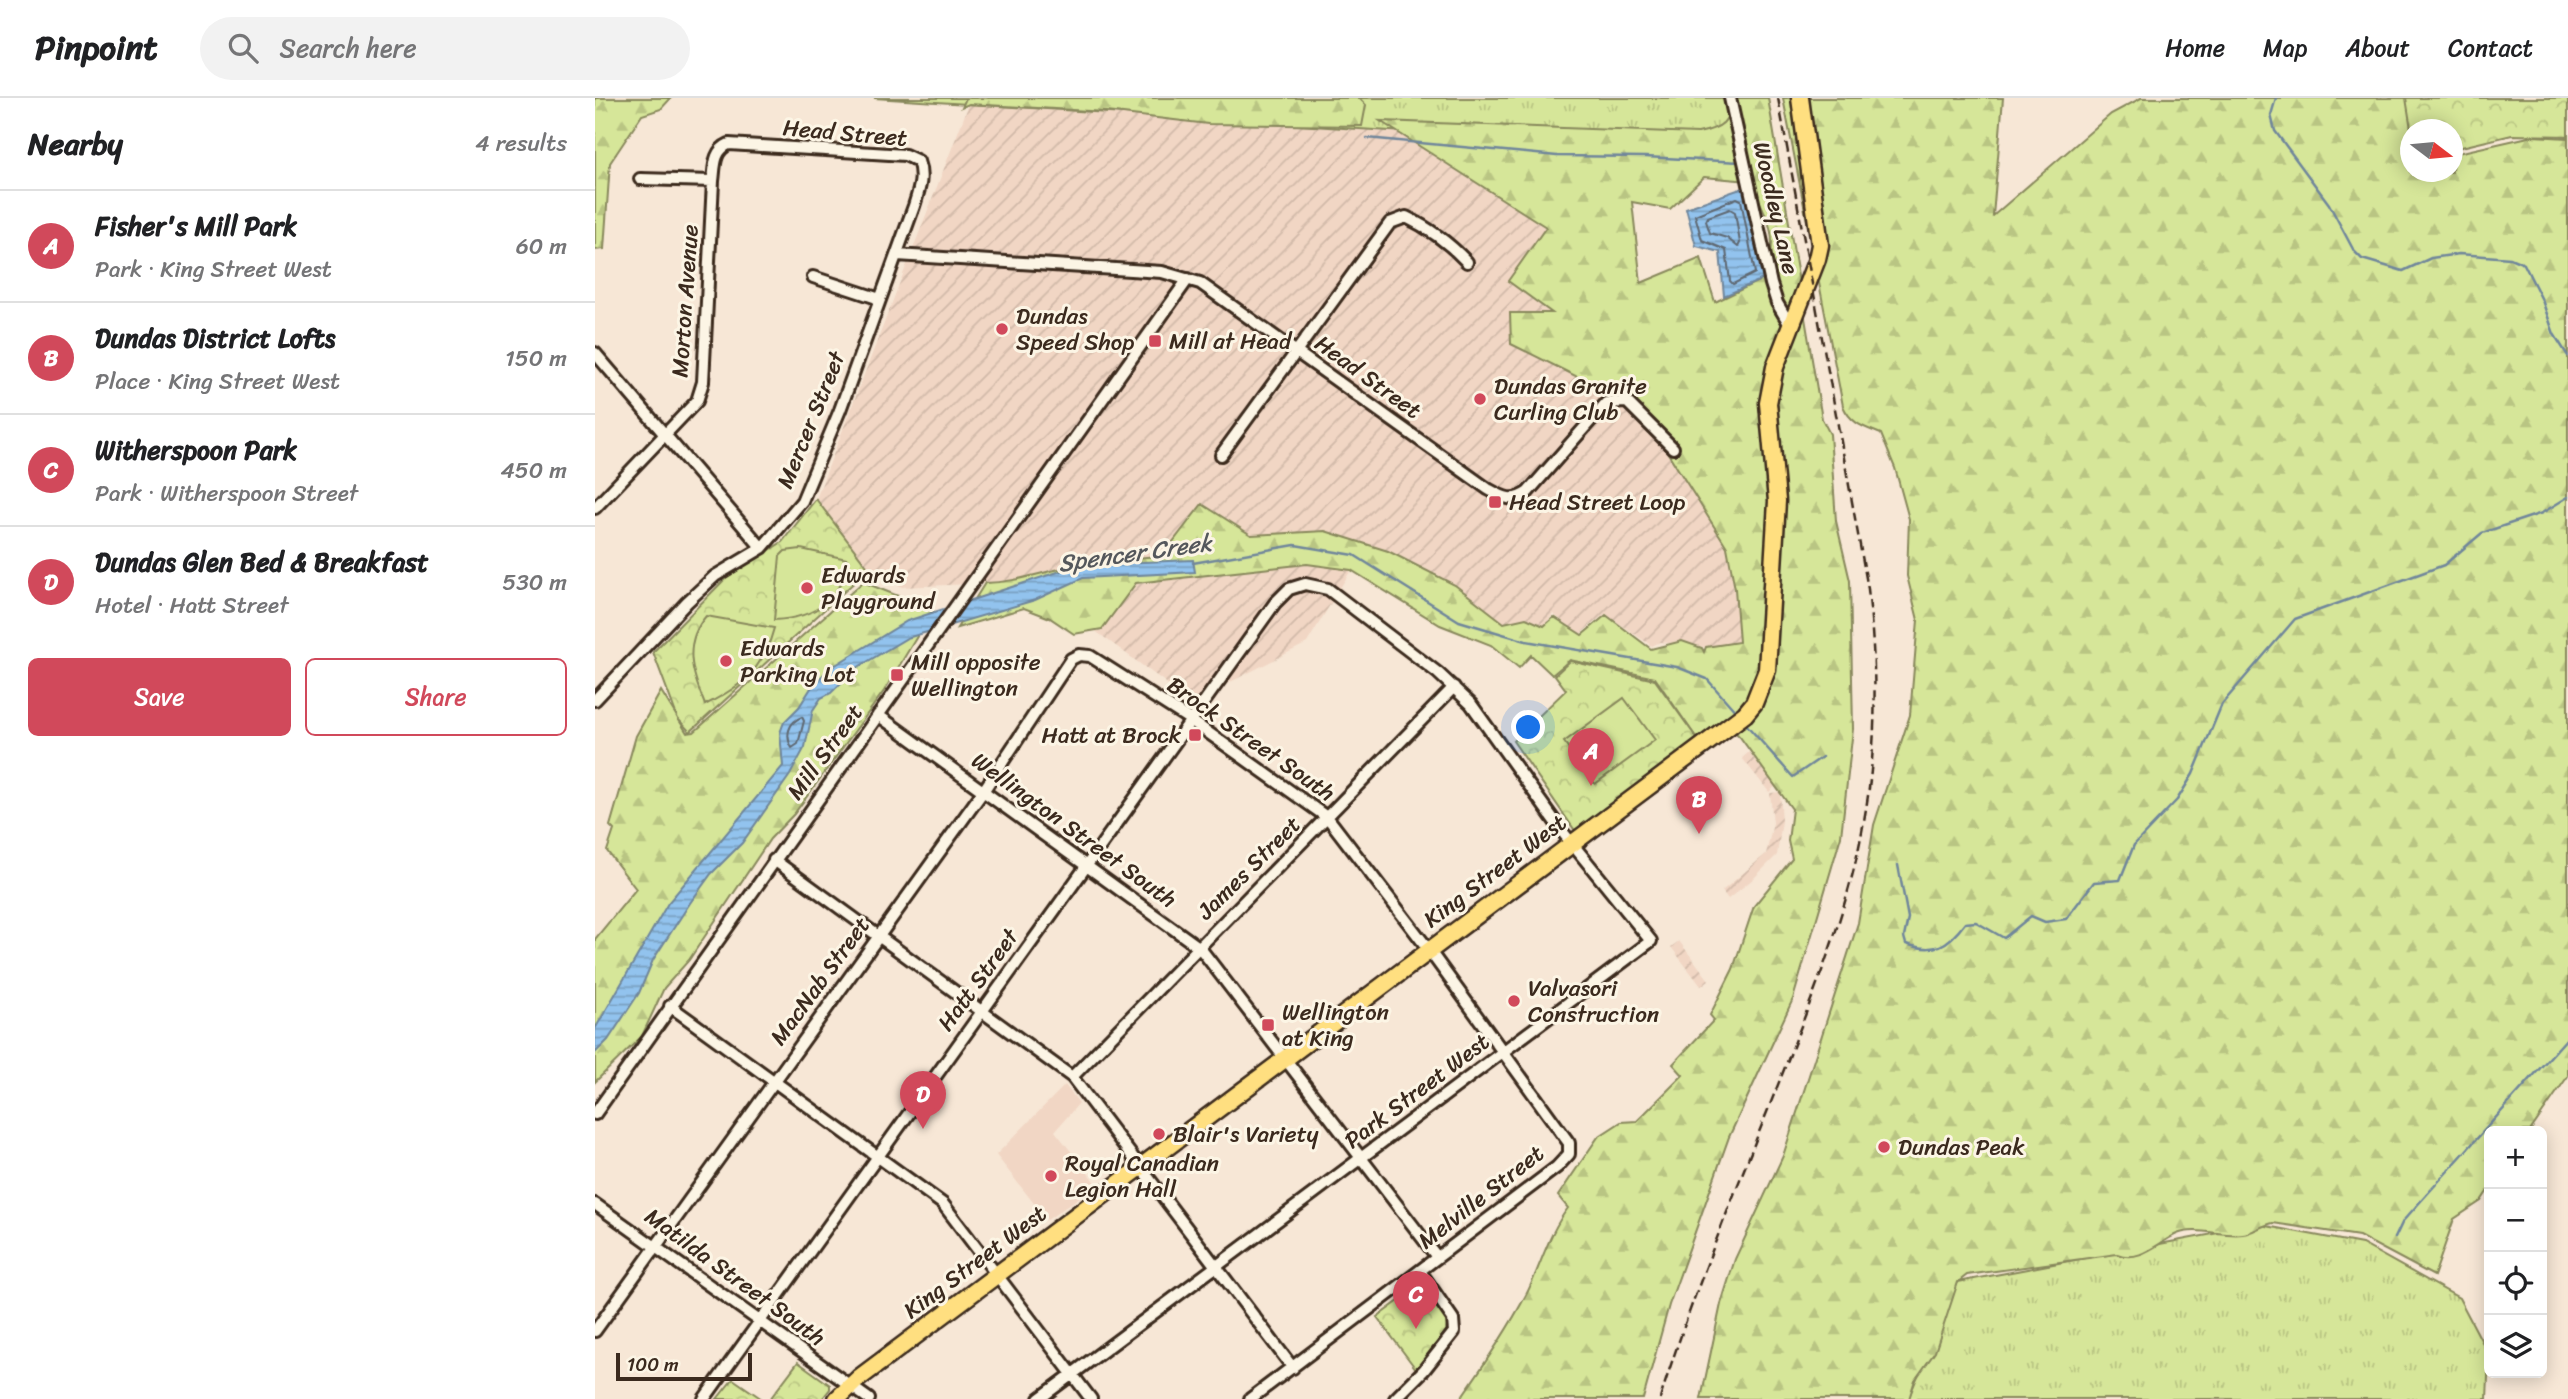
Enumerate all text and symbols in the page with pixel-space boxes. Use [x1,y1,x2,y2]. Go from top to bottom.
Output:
search box [200,17,690,80]
text: Pinpoint [35,19,158,77]
text: Search here [280,25,417,71]
text: Home [2165,27,2225,69]
text: Map [2263,27,2307,69]
text: About [2345,27,2410,69]
text: Contact [2448,27,2533,69]
icon: search [224,29,262,67]
street label: Head Street [781,107,909,159]
text: Nearby [28,117,123,171]
north arrow [2400,119,2463,182]
text: 4 results [475,123,567,164]
street label: Woodley Lane [1741,138,1811,279]
text: Fisher's Mill Park [95,203,297,249]
street label: Morton Avenue [659,223,711,379]
text: A [43,226,59,267]
text: 60 m [516,226,567,267]
text: Park · King Street West [95,249,332,290]
place label: Dundas Speed Shop [1016,296,1134,363]
text: Dundas District Lofts [95,315,335,361]
marker: Dundas Speed Shop [994,321,1010,337]
place label: Mill at Head [1169,321,1293,362]
street label: Head Street [1306,324,1430,430]
marker: Mill at Head [1147,333,1163,349]
text: B [44,338,58,379]
text: 150 m [505,338,567,379]
street label: Mercer Street [765,344,858,495]
text: Place · King Street West [95,361,340,402]
place label: Dundas Granite Curling Club [1494,366,1647,433]
marker: Dundas Granite Curling Club [1472,391,1488,407]
text: Witherspoon Park [95,427,297,473]
text: C [44,450,58,491]
text: 450 m [500,450,567,491]
text: Park · Witherspoon Street [95,473,358,514]
place label: Head Street Loop [1509,482,1685,523]
marker: Head Street Loop [1487,494,1503,510]
water label: Spencer Creek [1055,521,1216,585]
text: Dundas Glen Bed & Breakfast [95,539,429,585]
place label: Edwards Playground [821,555,936,622]
text: D [44,562,58,603]
text: 530 m [502,562,567,603]
marker: Edwards Playground [799,580,815,596]
text: Hotel · Hatt Street [95,585,288,626]
place label: Edwards Parking Lot [740,628,856,695]
place label: Mill opposite Wellington [911,642,1041,709]
marker: Edwards Parking Lot [718,653,734,669]
button: Save [28,658,291,736]
button: Share [305,658,567,736]
street label: Brock Street South [1158,665,1344,813]
marker: Mill opposite Wellington [889,667,905,683]
street label: Mill Street [776,695,874,809]
your location [1511,710,1545,744]
place label: Hatt at Brock [1042,715,1182,756]
marker: Hatt at Brock [1187,727,1203,743]
pin: A [1568,728,1614,786]
street label: Wellington Street South [962,741,1186,919]
pin: B [1676,776,1722,834]
street label: King Street West [1414,803,1576,939]
street label: James Street [1186,806,1311,931]
street label: MacNab Street [759,908,881,1054]
street label: Hatt Street [926,918,1031,1040]
place label: Valvasori Construction [1528,968,1659,1035]
place label: Wellington at King [1282,992,1390,1059]
marker: Valvasori Construction [1506,993,1522,1009]
marker: Wellington at King [1260,1017,1276,1033]
street label: Park Street West [1335,1022,1499,1160]
pin: D [900,1071,946,1129]
place label: Blair's Variety [1173,1114,1319,1155]
marker: Blair's Variety [1151,1126,1167,1142]
map controls [2484,1126,2547,1378]
button: + [2484,1126,2547,1189]
place label: Dundas Peak [1898,1127,2025,1168]
street label: Melville Street [1408,1134,1554,1260]
marker: Dundas Peak [1876,1139,1892,1155]
place label: Royal Canadian Legion Hall [1065,1143,1219,1210]
marker: Royal Canadian Legion Hall [1043,1168,1059,1184]
button: − [2484,1189,2547,1252]
street label: King Street West [894,1194,1056,1330]
street label: Matilda Street South [636,1197,834,1357]
button: locate [2484,1252,2547,1315]
pin: C [1393,1271,1439,1329]
button: layers [2484,1315,2547,1378]
text: 100 m [627,1348,679,1381]
scale bar [616,1350,753,1382]

